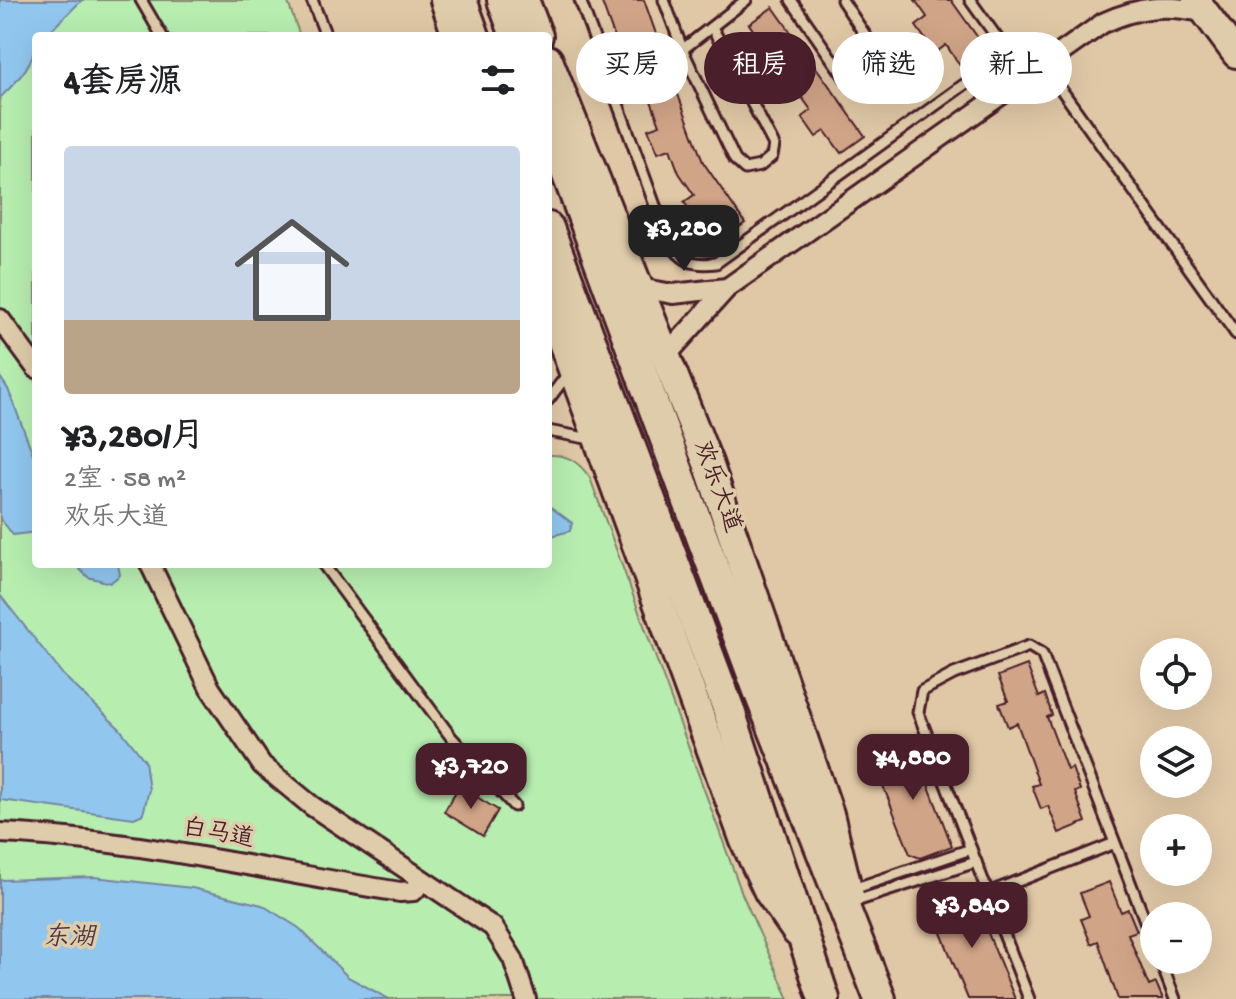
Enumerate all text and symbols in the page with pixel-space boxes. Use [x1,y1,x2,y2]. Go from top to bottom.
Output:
chip: 买房 [576,32,688,104]
chip: 租房 [704,32,816,104]
chip: 筛选 [832,32,944,104]
chip: 新上 [960,32,1072,104]
icon: filters [476,58,520,102]
text: 4套房源 [64,65,182,105]
icon: home [220,198,364,342]
pin: ¥3,280 [619,205,749,273]
text: ¥3,280 [646,215,722,246]
text: ¥3,280/月 [64,419,205,459]
street label: 欢乐大道 [686,437,747,537]
text: 2室 · 58 m² [64,466,186,497]
text: 欢乐大道 [64,504,168,535]
map controls [1140,638,1212,974]
button: locate [1140,638,1212,710]
button: layers [1140,726,1212,798]
pin: ¥4,880 [848,734,978,802]
pin: ¥3,720 [406,743,536,811]
text: ¥4,880 [875,744,951,775]
text: ¥3,720 [434,753,508,784]
street label: 白马道 [180,813,256,856]
button: + [1140,814,1212,886]
pin: ¥3,840 [907,882,1037,950]
text: ¥3,840 [934,892,1010,923]
button: − [1140,902,1212,974]
water label: 东湖 [43,922,98,955]

